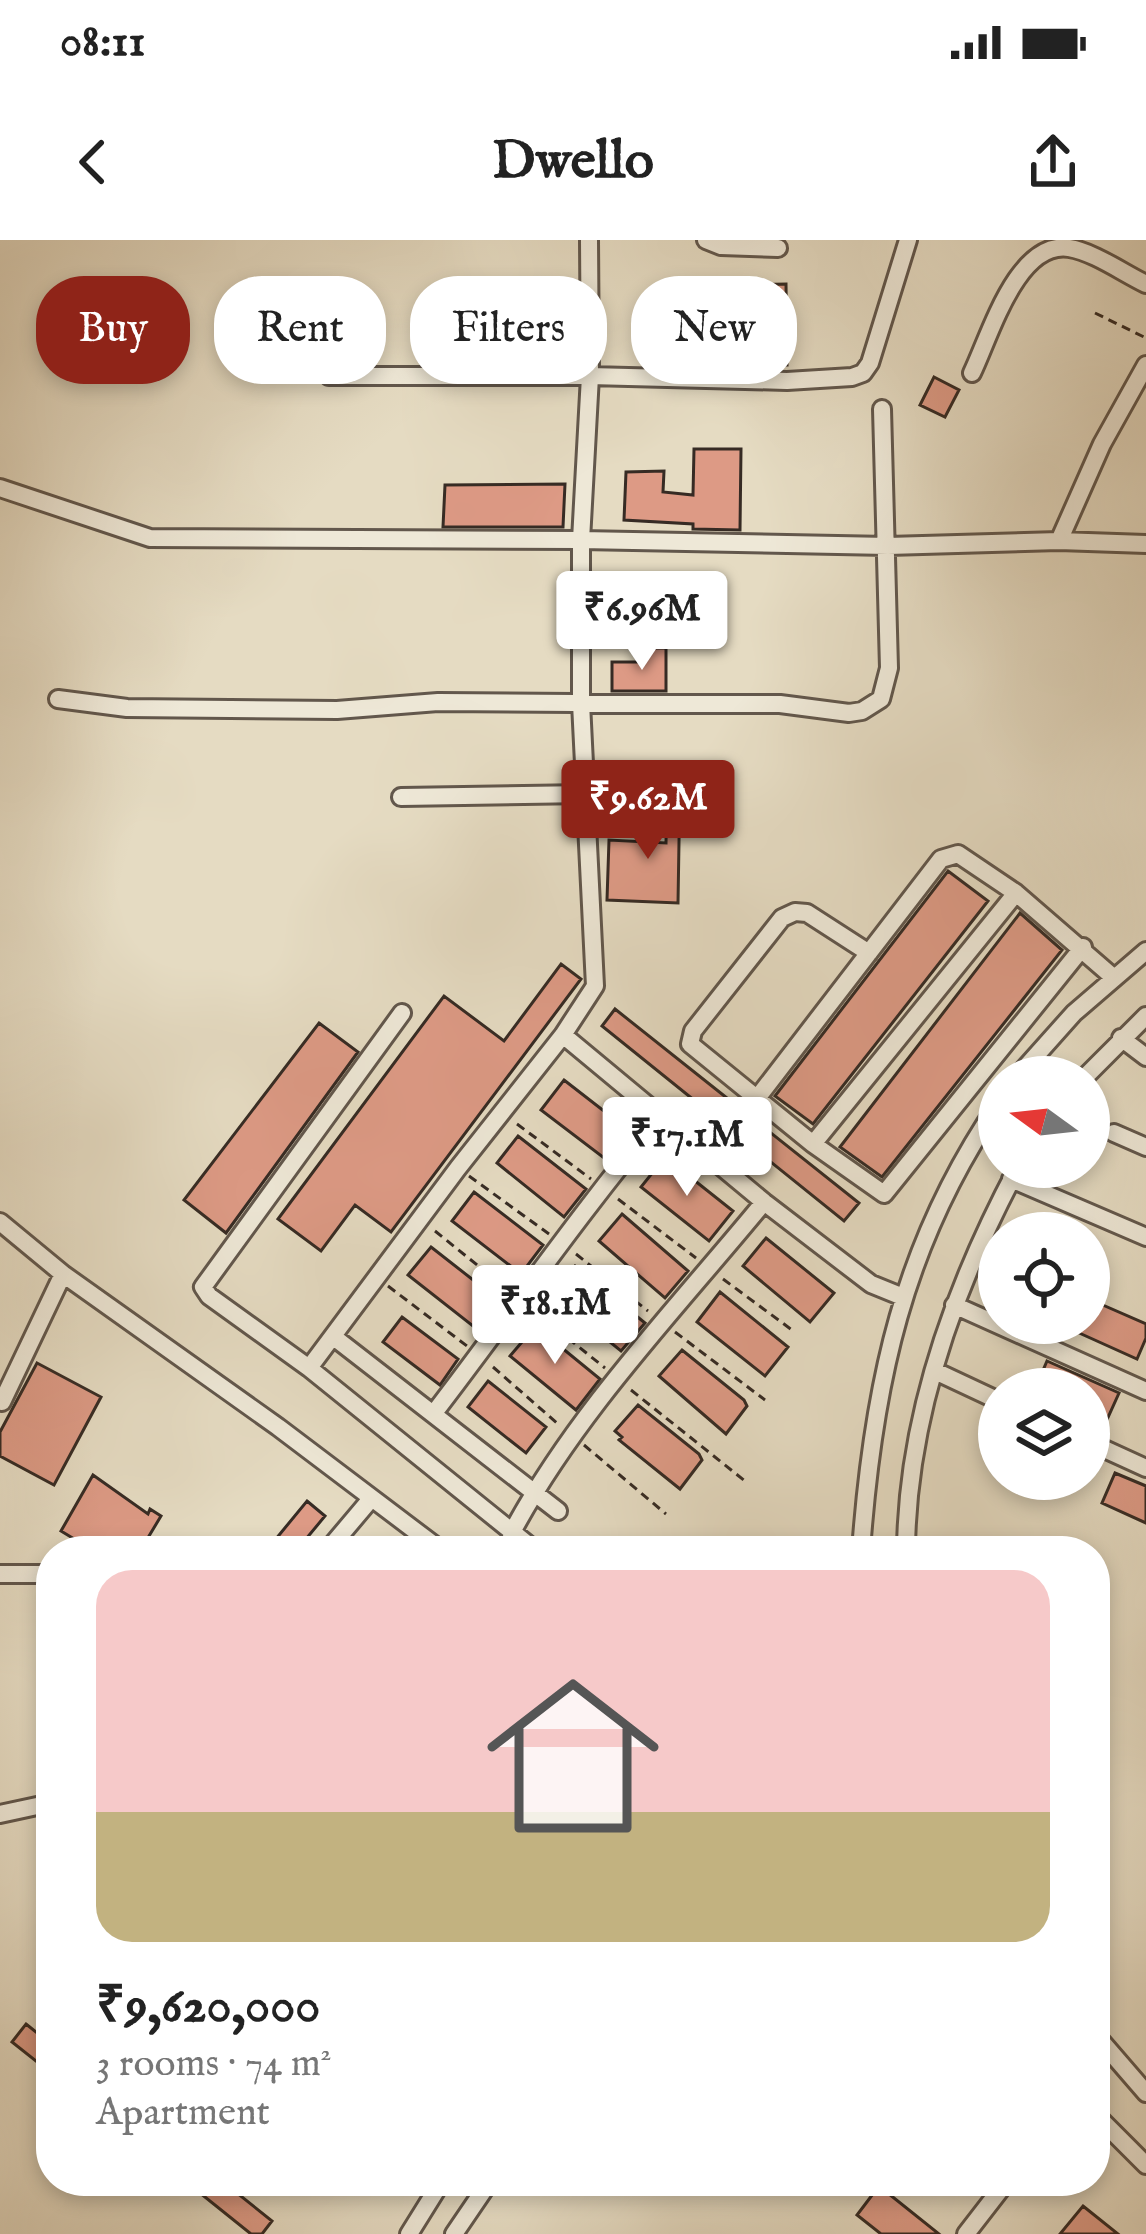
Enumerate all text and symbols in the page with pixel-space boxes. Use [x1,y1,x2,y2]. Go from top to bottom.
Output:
text: 08:11 [60,14,145,71]
text: Dwello [492,128,654,197]
icon: back [60,129,126,195]
icon: share [1020,129,1086,195]
chip: Buy [36,276,190,384]
chip: Rent [214,276,386,384]
chip: Filters [410,276,607,384]
chip: New [631,276,797,384]
pin: ₹6.96M [544,571,740,673]
text: ₹6.96M [583,585,701,634]
pin: ₹9.62M [550,760,746,862]
text: ₹9.62M [588,774,708,823]
north arrow [978,1056,1110,1188]
map controls [978,1056,1110,1500]
pin: ₹17.1M [589,1097,785,1199]
text: ₹17.1M [630,1111,744,1160]
button: locate [978,1212,1110,1344]
pin: ₹18.1M [457,1265,653,1367]
text: ₹18.1M [499,1279,611,1328]
button: layers [978,1368,1110,1500]
icon: home [465,1648,681,1864]
text: ₹9,620,000 [96,1975,320,2040]
text: 3 rooms · 74 m² [96,2040,332,2089]
text: Apartment [96,2089,270,2138]

